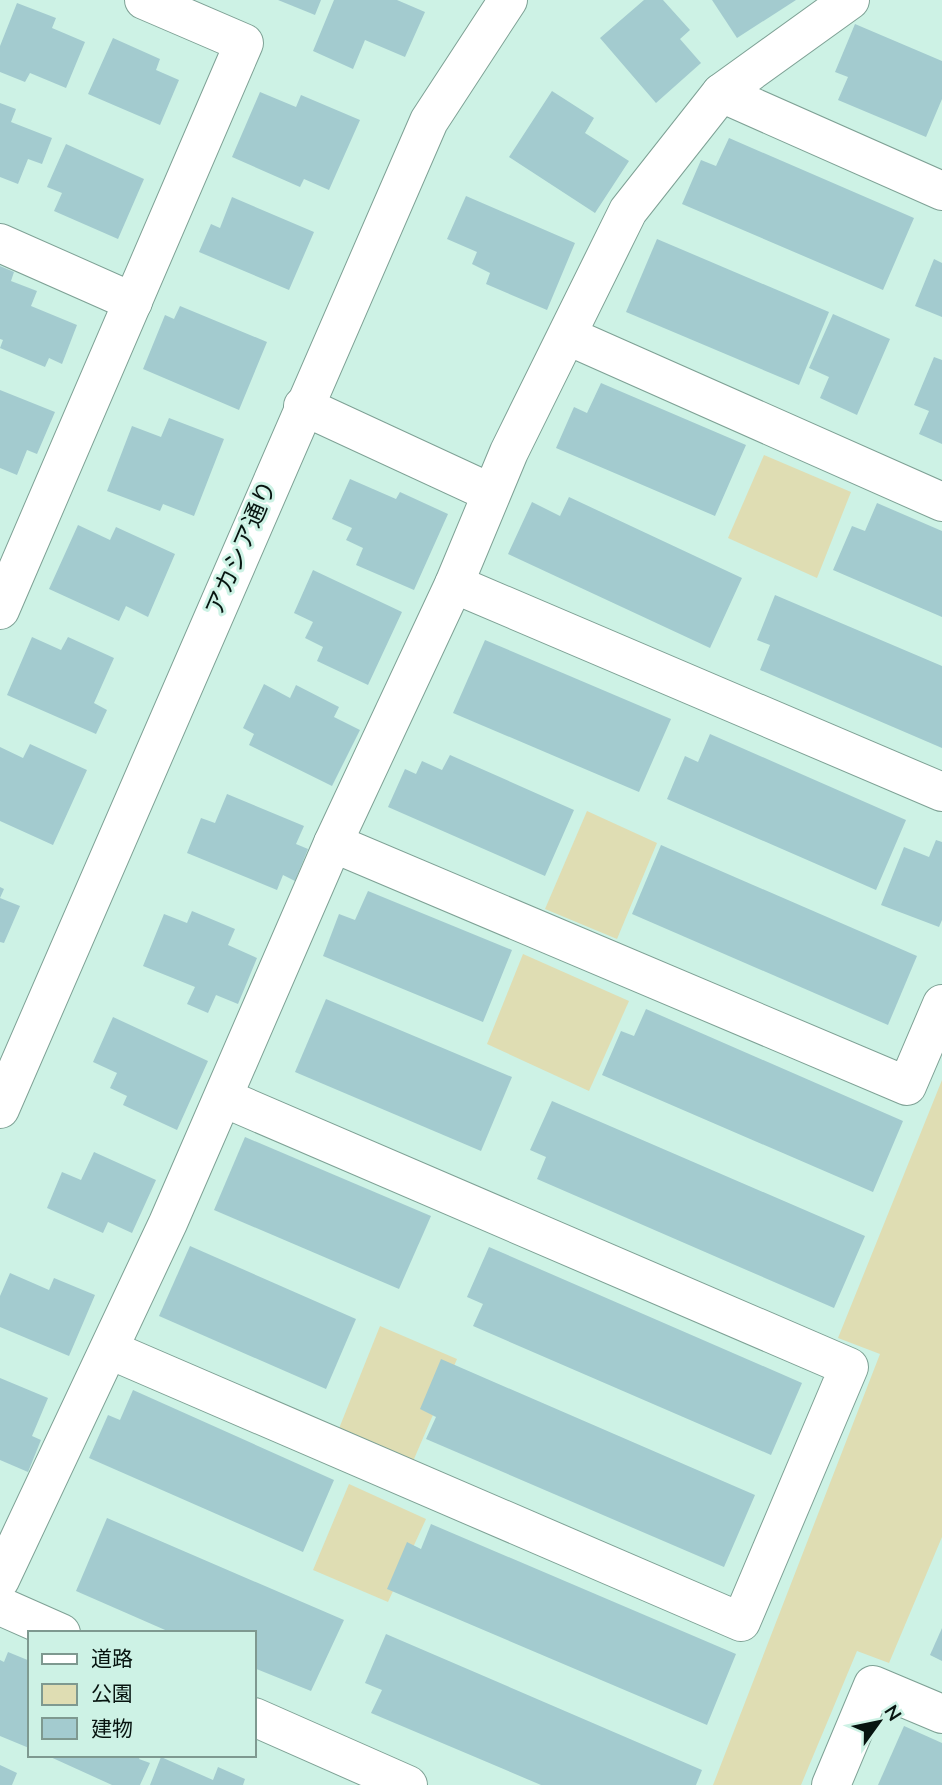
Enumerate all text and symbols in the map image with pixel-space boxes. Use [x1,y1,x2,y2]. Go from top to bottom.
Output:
street label: アカシア通り [198,475,284,621]
legend [28,1631,256,1757]
text: 道路 [91,1645,133,1673]
text: 公園 [91,1680,133,1708]
north arrow [844,1687,914,1757]
text: N [878,1700,907,1726]
text: 建物 [91,1715,133,1743]

